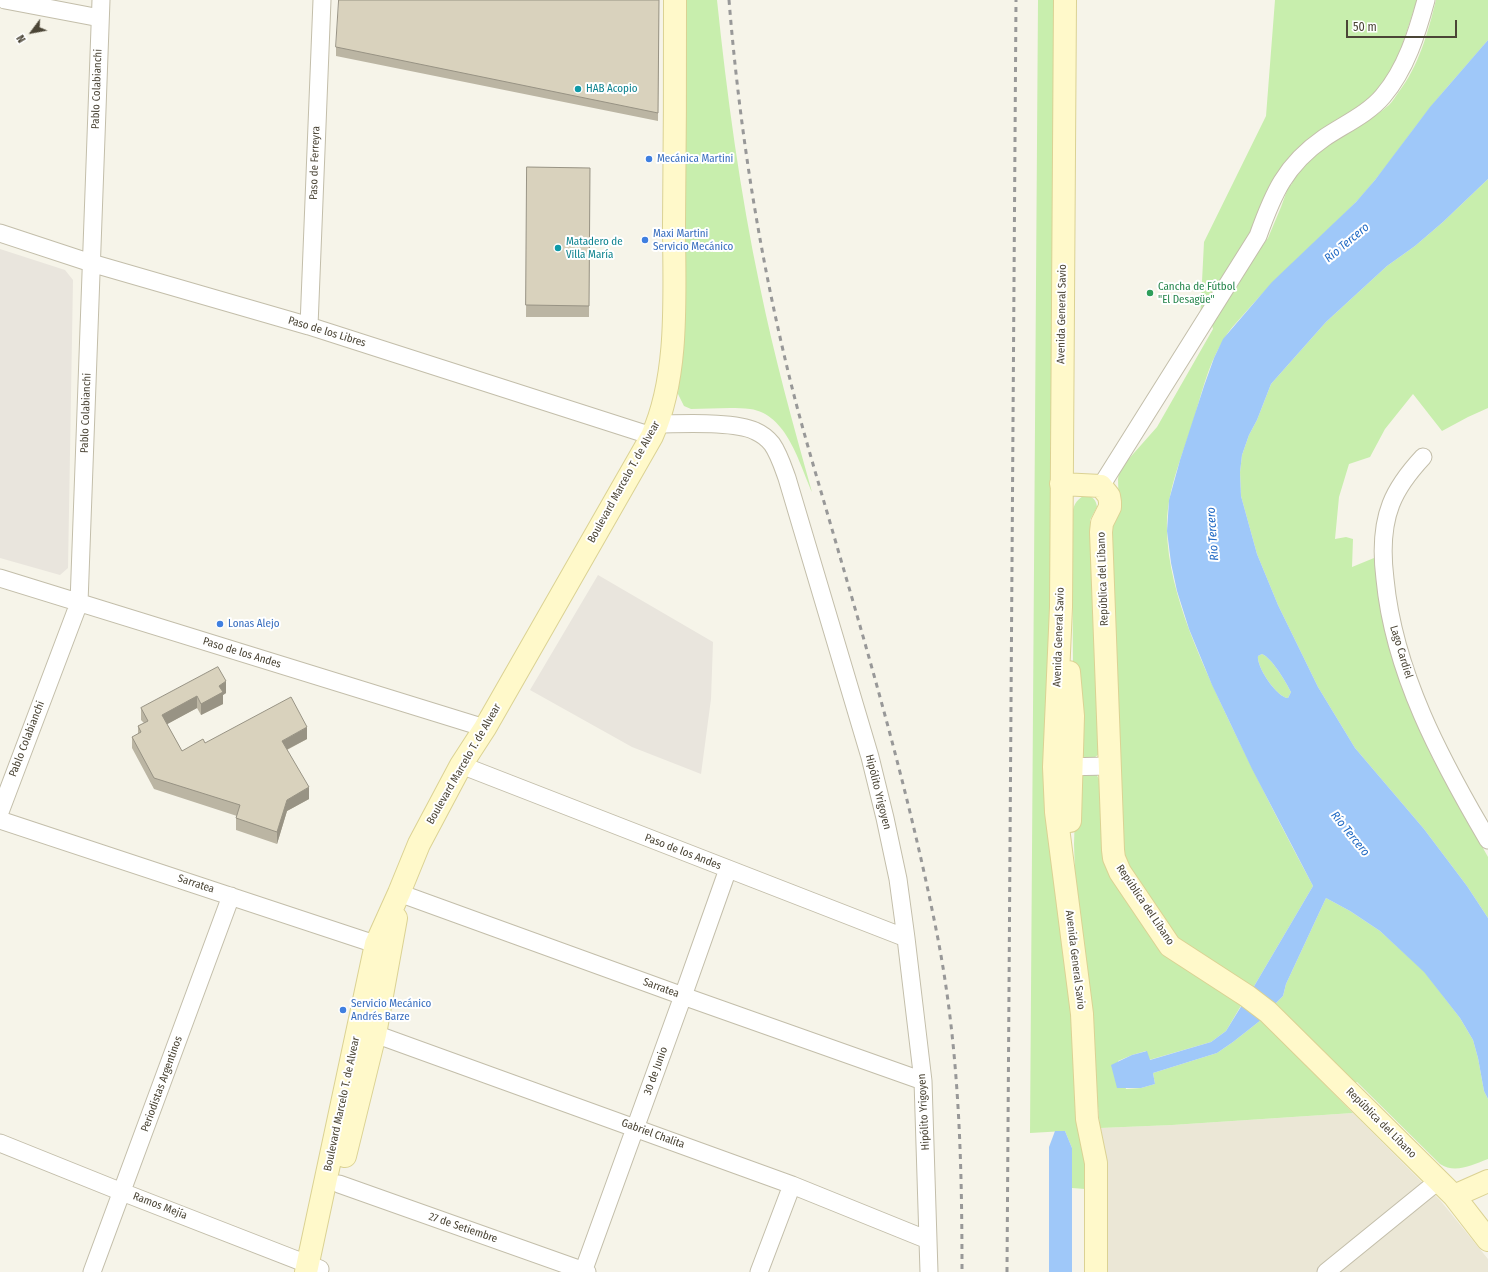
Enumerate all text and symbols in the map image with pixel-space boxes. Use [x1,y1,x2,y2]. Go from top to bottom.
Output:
north arrow [12,12,52,52]
scale bar [1348,12,1459,38]
text: 50 m [1353,20,1377,34]
text: N [14,32,29,45]
street label: Pablo Colabianchi [89,49,105,129]
place label: HAB Acopio [586,82,638,96]
marker: HAB Acopio [573,84,583,94]
street label: Paso de Ferreyra [307,126,323,200]
place label: Mecánica Martini [657,152,733,166]
marker: Mecánica Martini [644,154,654,164]
water label: Río Tercero [1322,220,1372,266]
place label: Maxi Martini Servicio Mecánico [653,227,733,253]
place label: Matadero de Villa María [566,235,623,261]
marker: Maxi Martini Servicio Mecánico [640,235,650,245]
marker: Matadero de Villa María [553,243,563,253]
street label: Avenida General Savio [1055,264,1069,364]
place label: Cancha de Fútbol "El Desagüe" [1158,280,1235,306]
marker: Cancha de Fútbol "El Desagüe" [1145,288,1155,298]
street label: Paso de los Libres [287,314,367,350]
street label: Pablo Colabianchi [78,373,94,453]
street label: Boulevard Marcelo T. de Alvear [585,419,663,545]
water label: Río Tercero [1204,507,1222,561]
street label: República del Líbano [1095,532,1111,626]
street label: Avenida General Savio [1051,587,1067,687]
place label: Lonas Alejo [228,617,279,631]
marker: Lonas Alejo [215,619,225,629]
street label: Lago Cardiel [1387,624,1415,680]
street label: Paso de los Andes [201,635,283,671]
street label: Pablo Colabianchi [6,699,48,779]
street label: Boulevard Marcelo T. de Alvear [424,701,504,827]
street label: Hipólito Yrigoyen [862,753,894,831]
water label: Río Tercero [1328,809,1372,859]
street label: Paso de los Andes [643,831,723,873]
street label: República del Líbano [1113,862,1177,948]
street label: Sarratea [176,872,216,896]
street label: Avenida General Savio [1062,910,1088,1010]
street label: Sarratea [641,975,681,1001]
place label: Servicio Mecánico Andrés Barze [351,997,431,1023]
marker: Servicio Mecánico Andrés Barze [338,1005,348,1015]
street label: Periodistas Argentinos [139,1034,185,1134]
street label: Boulevard Marcelo T. de Alvear [321,1036,363,1172]
street label: 30 de Junio [641,1045,671,1097]
street label: Hipólito Yrigoyen [915,1073,933,1151]
street label: República del Líbano [1343,1085,1419,1161]
street label: Gabriel Chalita [620,1116,686,1152]
street label: Ramos Mejía [131,1190,189,1222]
street label: 27 de Setiembre [427,1210,499,1246]

